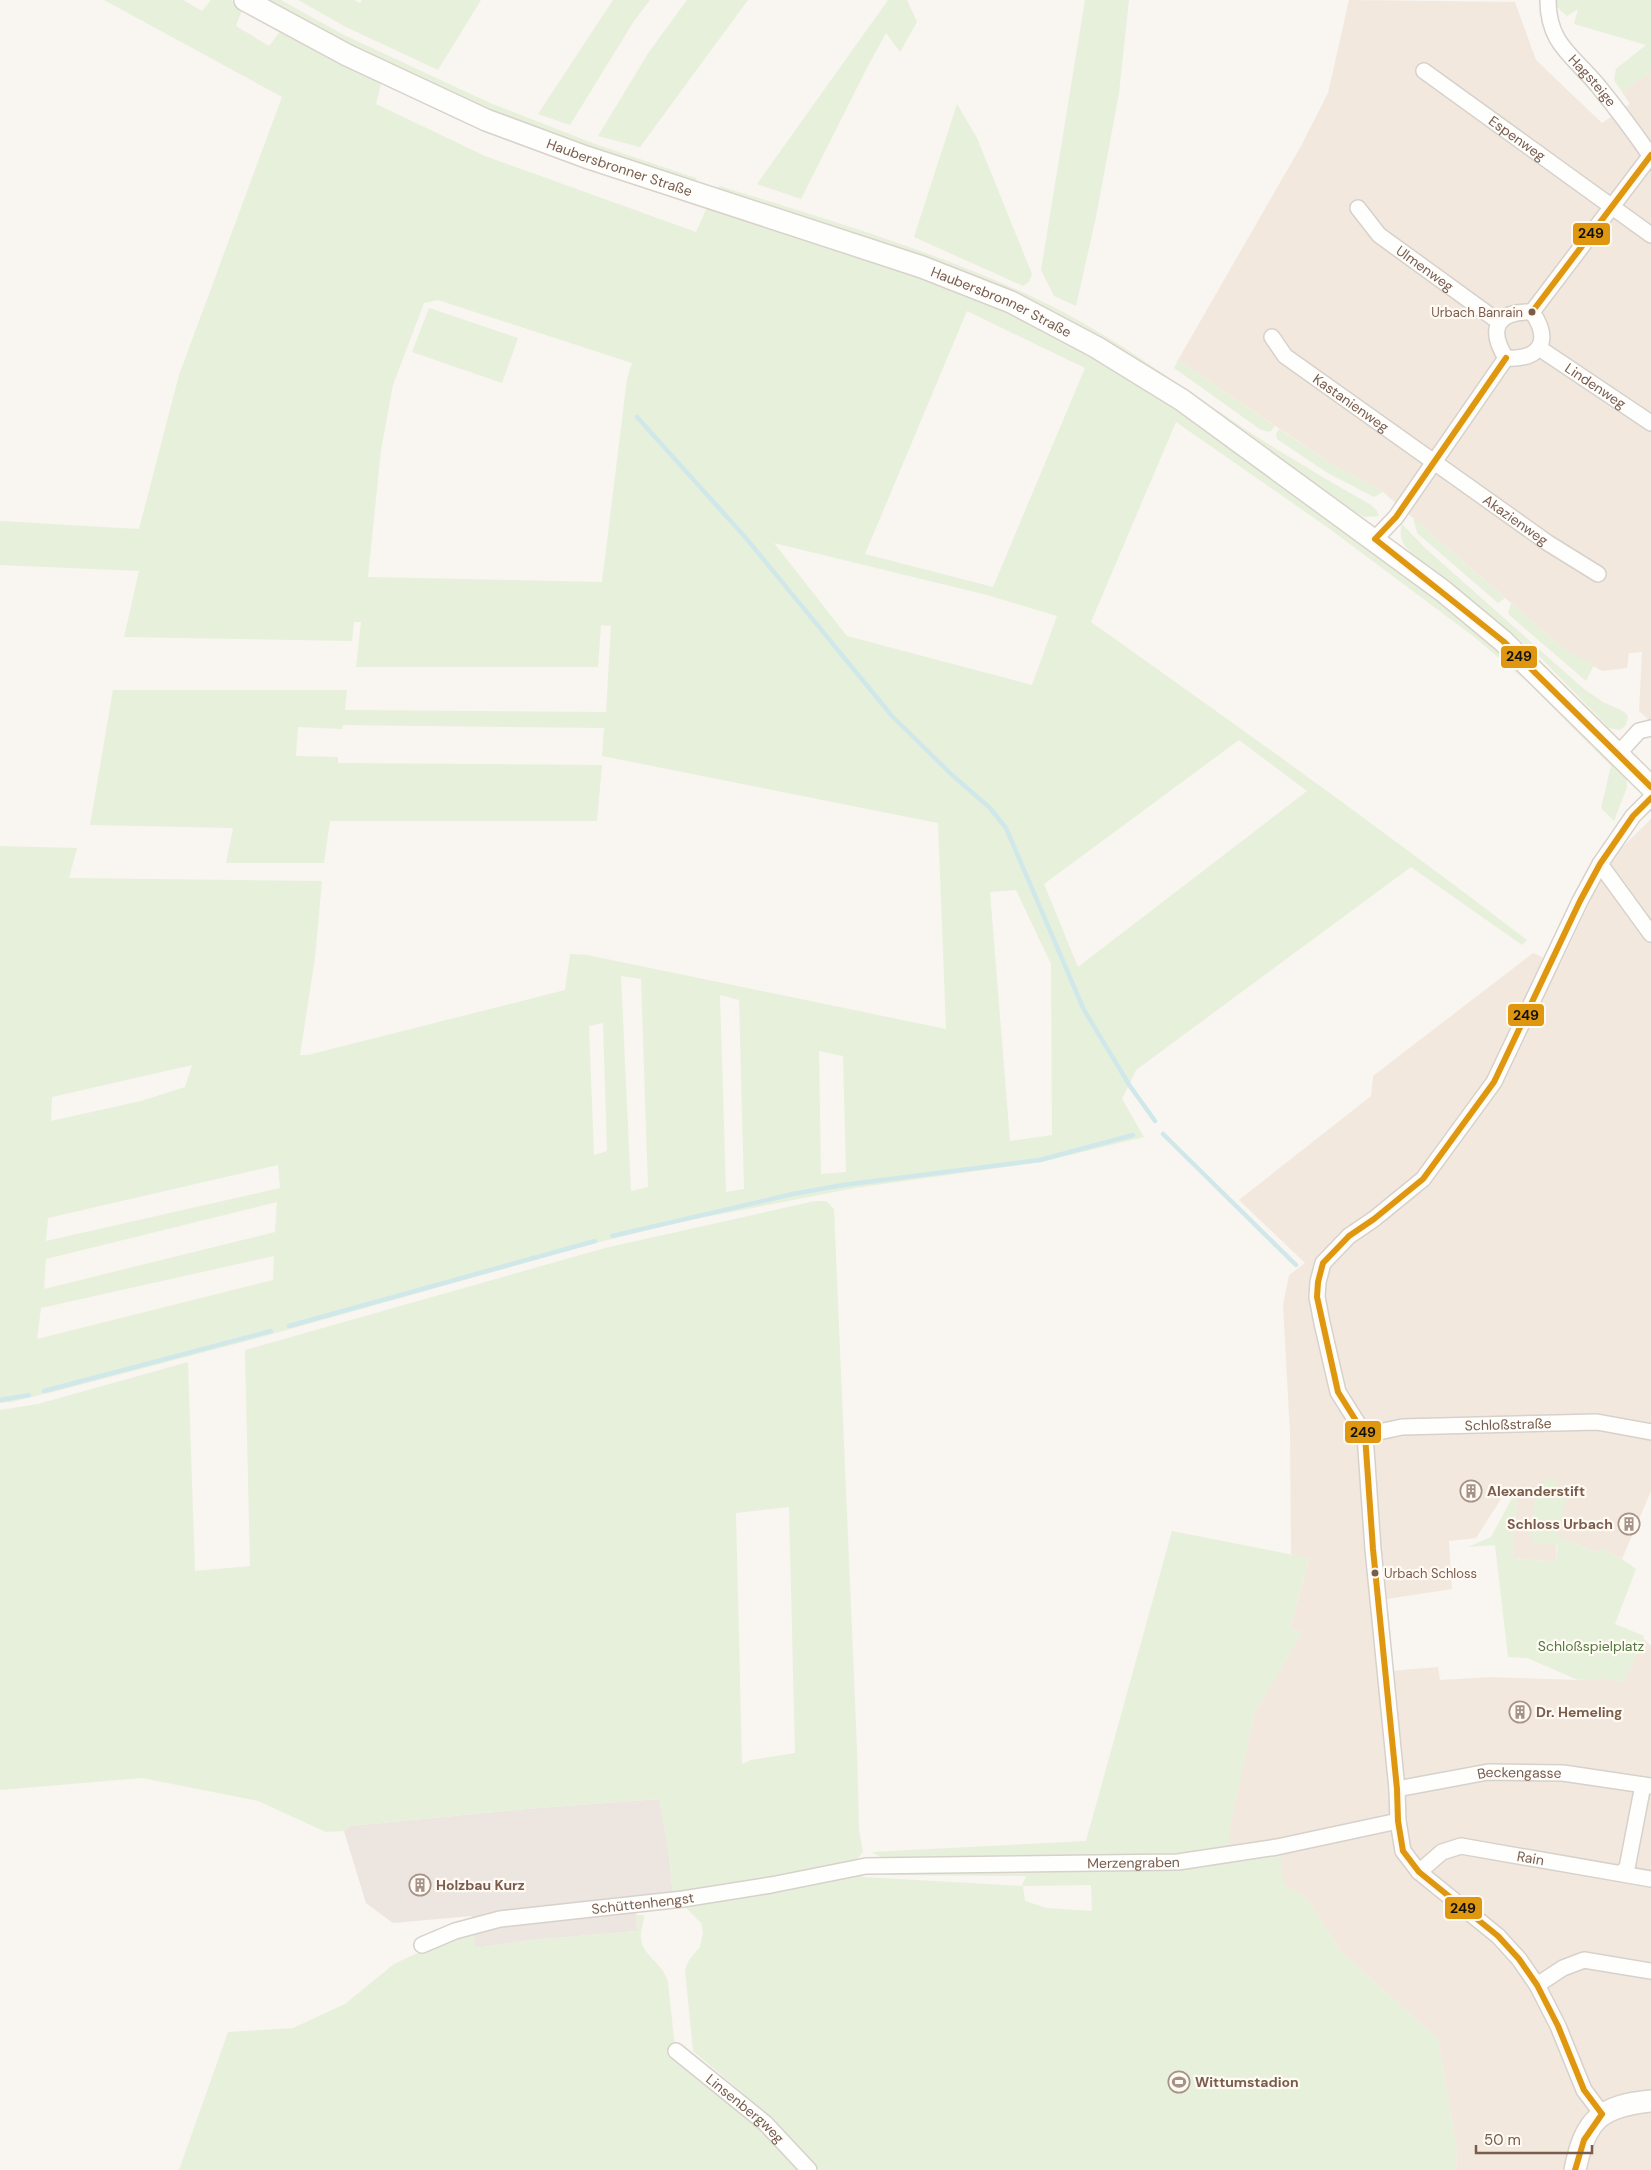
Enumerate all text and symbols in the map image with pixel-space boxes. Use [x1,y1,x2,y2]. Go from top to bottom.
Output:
street label: Hagsteige [1565,51,1620,110]
street label: Espenweg [1485,112,1549,165]
street label: Haubersbronner Straße [544,134,695,200]
line badge: 249 [1572,222,1611,246]
text: 249 [1578,224,1604,242]
street label: Ulmenweg [1393,241,1458,295]
street label: Haubersbronner Straße [928,262,1075,341]
place label: Urbach Banrain [1431,304,1523,321]
marker: Urbach Banrain [1527,307,1537,317]
street label: Lindenweg [1562,359,1630,413]
street label: Kastanienweg [1310,370,1393,436]
street label: Akazienweg [1479,491,1552,549]
line badge: 249 [1500,645,1538,669]
text: 249 [1506,647,1532,665]
line badge: 249 [1507,1003,1545,1027]
text: 249 [1513,1006,1539,1024]
street label: Schloßstraße [1464,1414,1552,1434]
line badge: 249 [1344,1420,1382,1444]
text: 249 [1350,1423,1376,1441]
building icon: Alexanderstift [1459,1479,1483,1503]
place label: Alexanderstift [1487,1482,1585,1500]
building icon: Schloss Urbach [1617,1512,1641,1536]
place label: Schloss Urbach [1507,1515,1613,1533]
place label: Urbach Schloss [1384,1565,1477,1582]
marker: Urbach Schloss [1370,1568,1380,1578]
park label: Schloßspielplatz [1538,1637,1644,1655]
building icon: Dr. Hemeling [1508,1700,1532,1724]
place label: Dr. Hemeling [1536,1703,1622,1721]
street label: Beckengasse [1476,1763,1562,1783]
street label: Rain [1516,1847,1545,1869]
street label: Merzengraben [1087,1853,1180,1872]
building icon: Holzbau Kurz [408,1873,432,1897]
place label: Holzbau Kurz [436,1876,525,1894]
street label: Schüttenhengst [590,1888,695,1918]
line badge: 249 [1444,1896,1483,1920]
text: 249 [1450,1899,1476,1917]
street label: Linsenbergweg [702,2070,788,2147]
sports icon: Wittumstadion [1167,2070,1191,2094]
place label: Wittumstadion [1195,2073,1299,2091]
scale bar [1476,2122,1592,2154]
text: 50 m [1484,2130,1521,2150]

